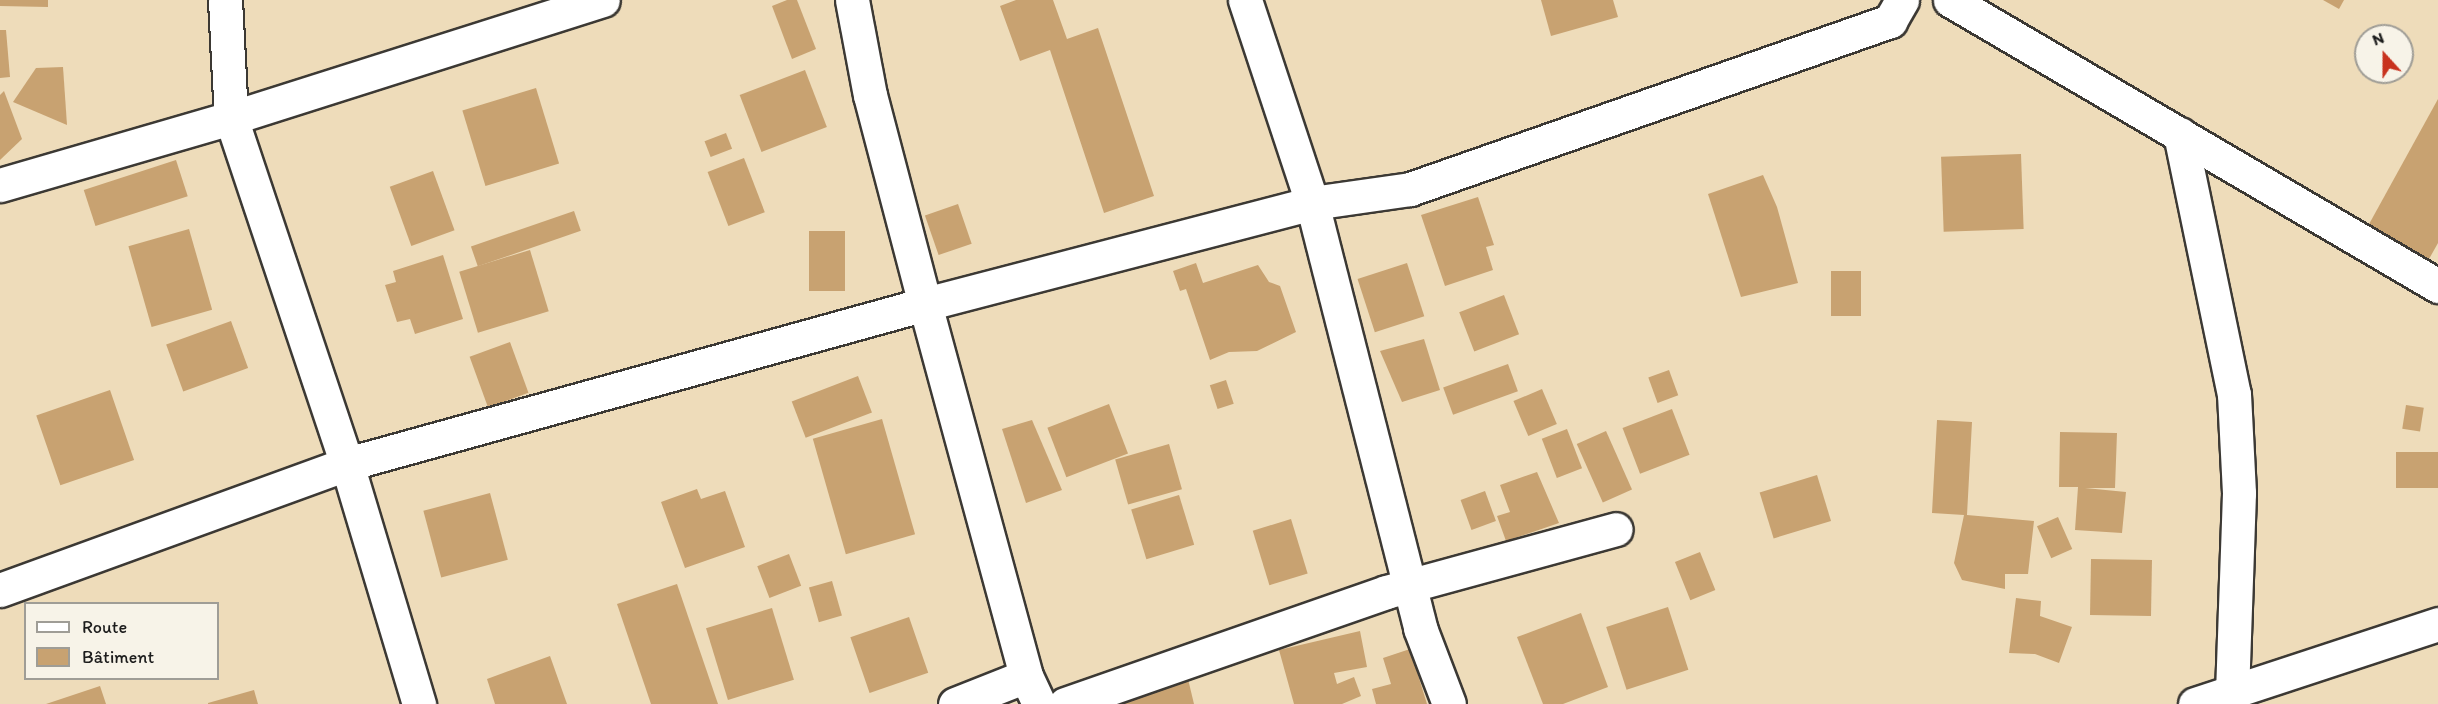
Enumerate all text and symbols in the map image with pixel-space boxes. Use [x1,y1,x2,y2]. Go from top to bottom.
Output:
north arrow [2354,24,2414,84]
text: N [2370,28,2387,49]
legend [24,602,219,680]
text: Route [82,616,127,638]
text: Bâtiment [82,646,154,668]

